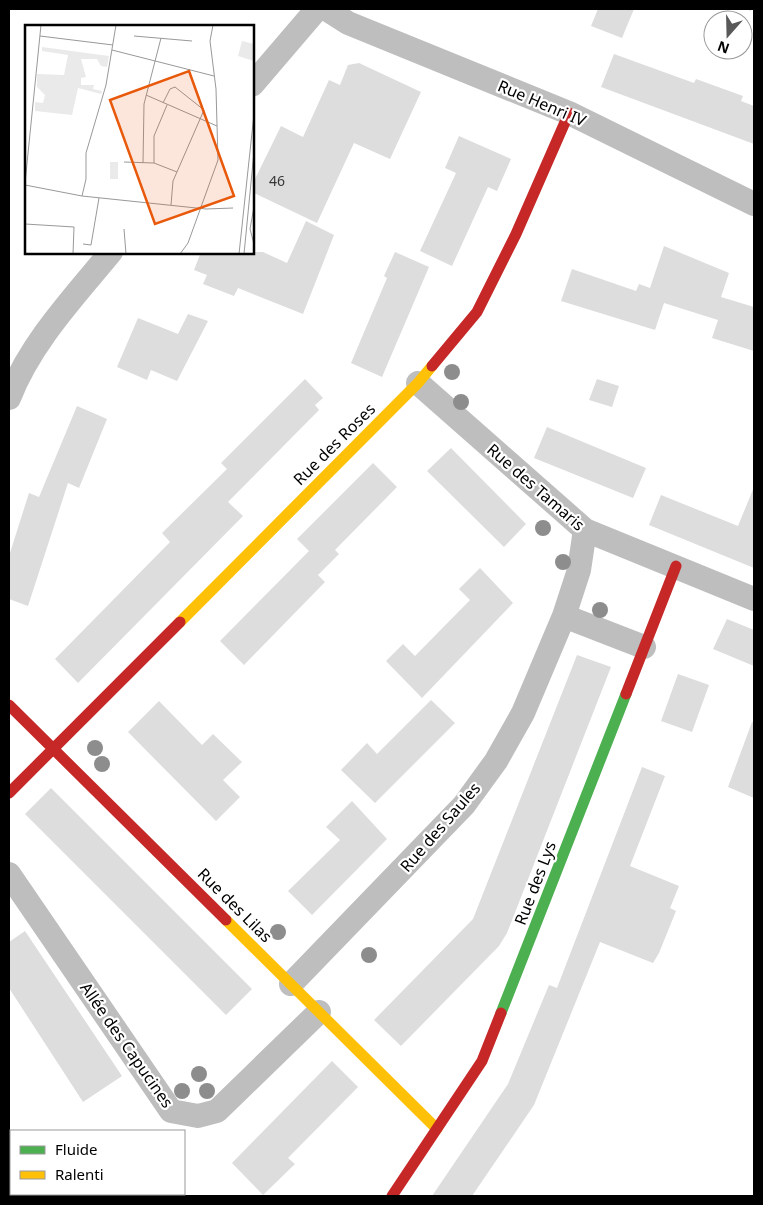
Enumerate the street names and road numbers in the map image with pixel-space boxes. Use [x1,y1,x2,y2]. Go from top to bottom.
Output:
street label: Rue Henri IV [495,75,590,132]
street label: Rue des Roses [288,398,380,490]
street label: Rue des Tamaris [483,438,589,536]
street label: Rue des Saules [395,777,485,877]
street label: Rue des Lys [509,838,561,928]
street label: Rue des Lilas [193,863,277,947]
street label: Allée des Capucines [75,978,179,1112]

